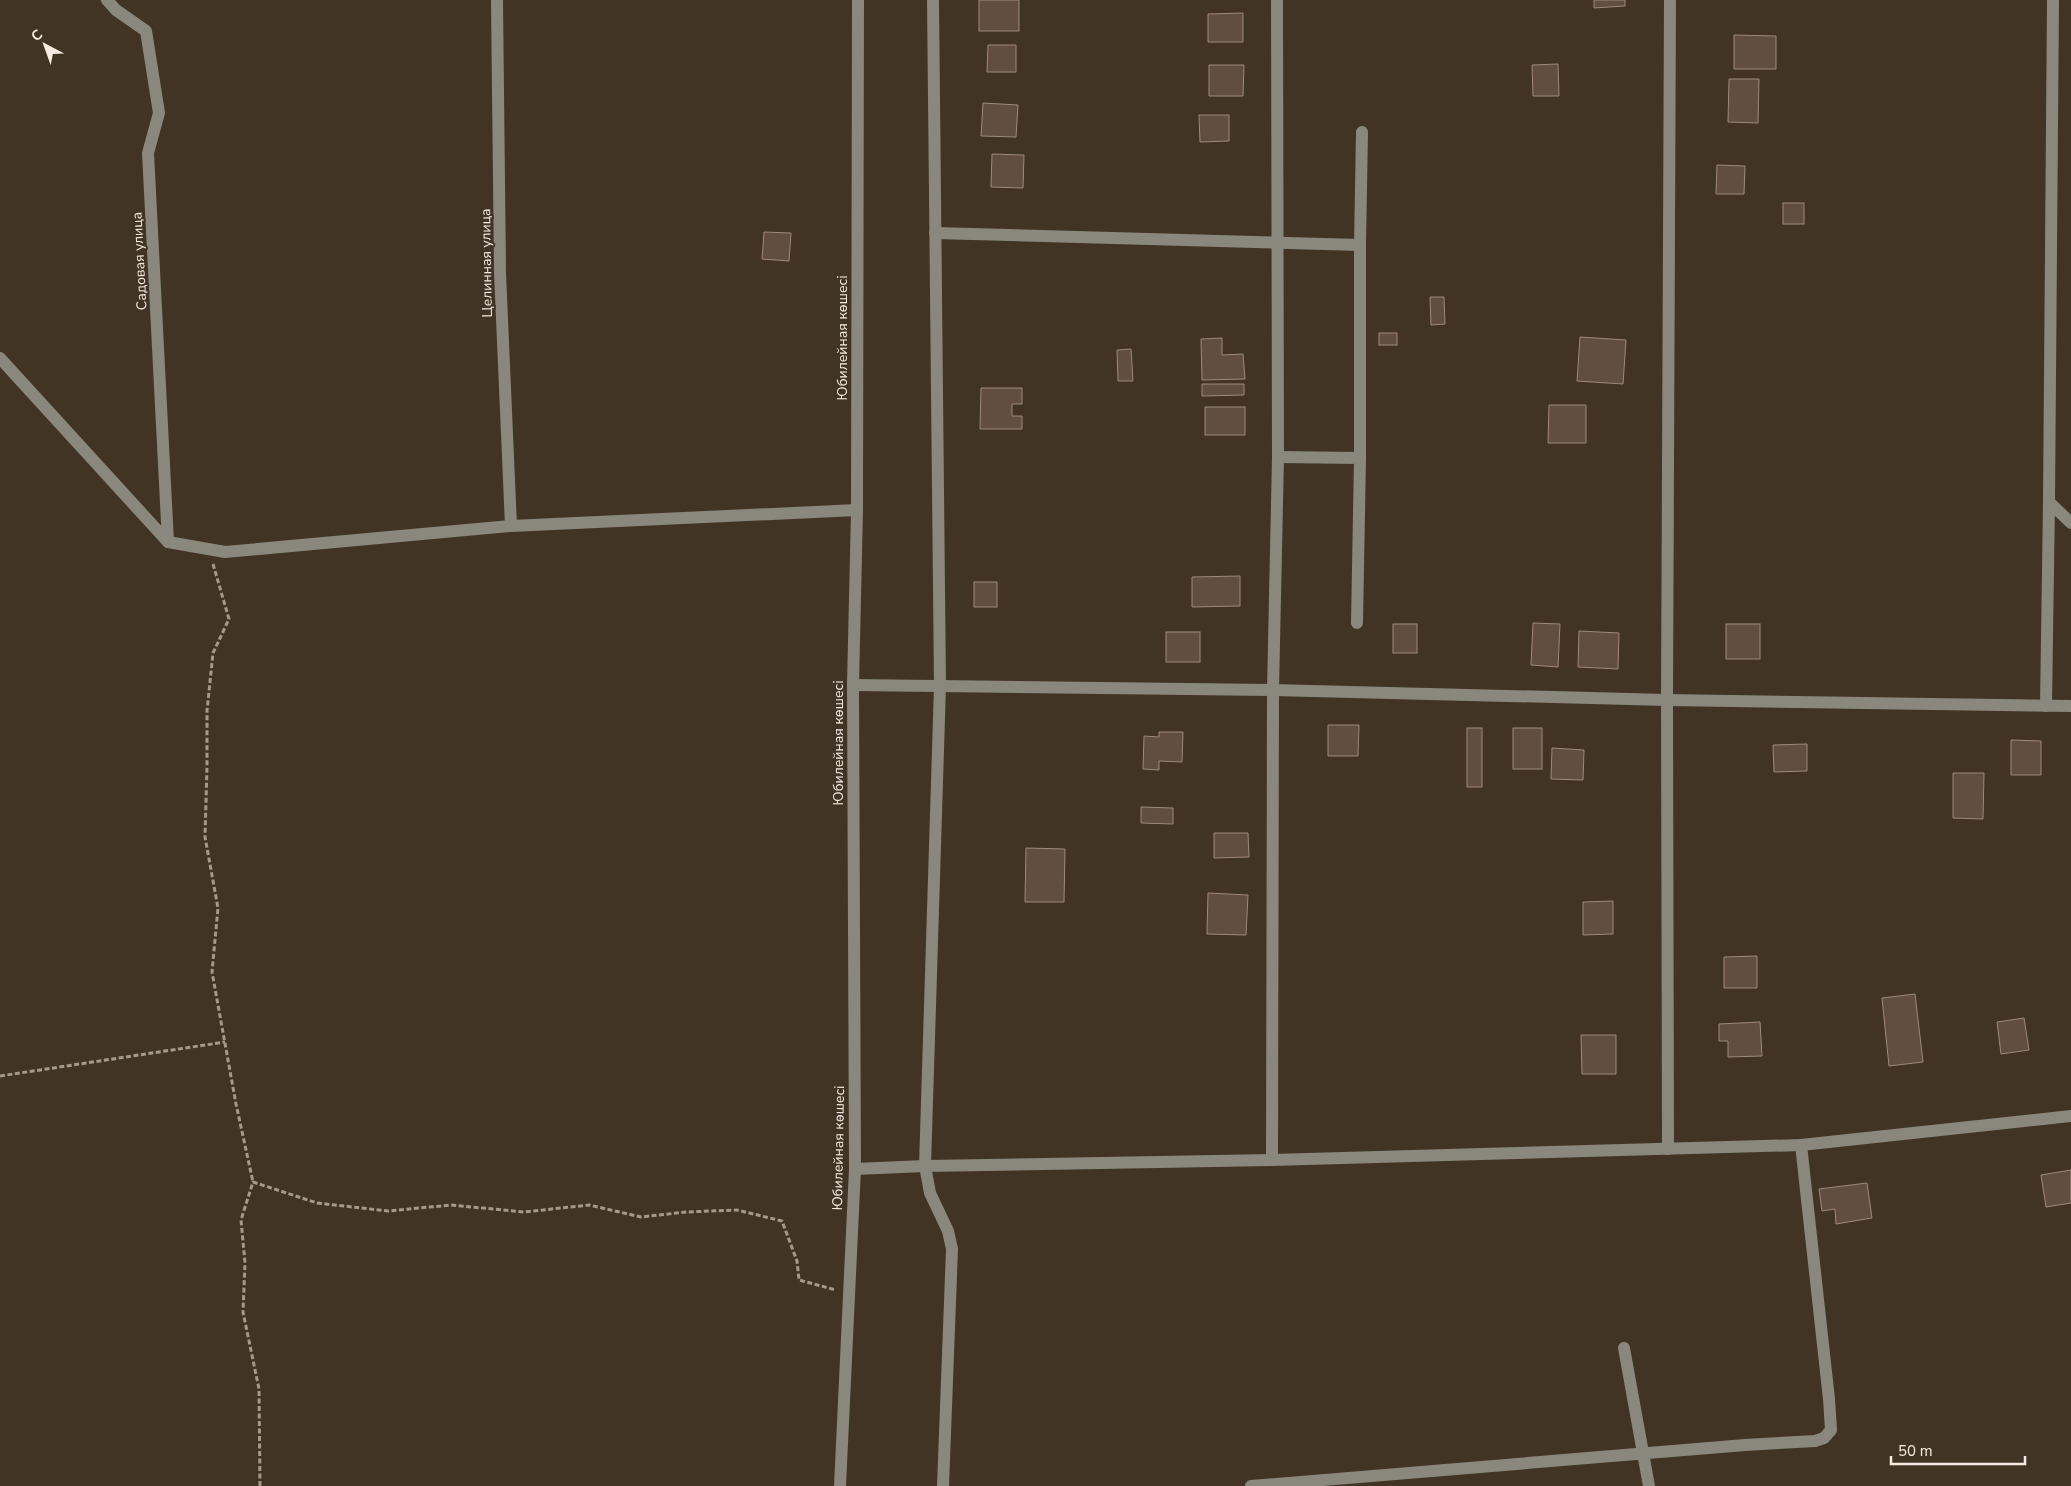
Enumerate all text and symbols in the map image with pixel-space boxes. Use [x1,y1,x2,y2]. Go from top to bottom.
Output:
north arrow [20,20,70,70]
text: С [27,25,47,46]
street label: Целинная улица [476,208,497,318]
street label: Садовая улица [127,211,152,311]
street label: Юбилейная көшесі [833,275,852,401]
street label: Юбилейная көшесі [829,680,848,806]
street label: Юбилейная көшесі [828,1085,849,1211]
scale bar [1891,1434,2025,1466]
text: 50 m [1898,1441,1933,1461]

